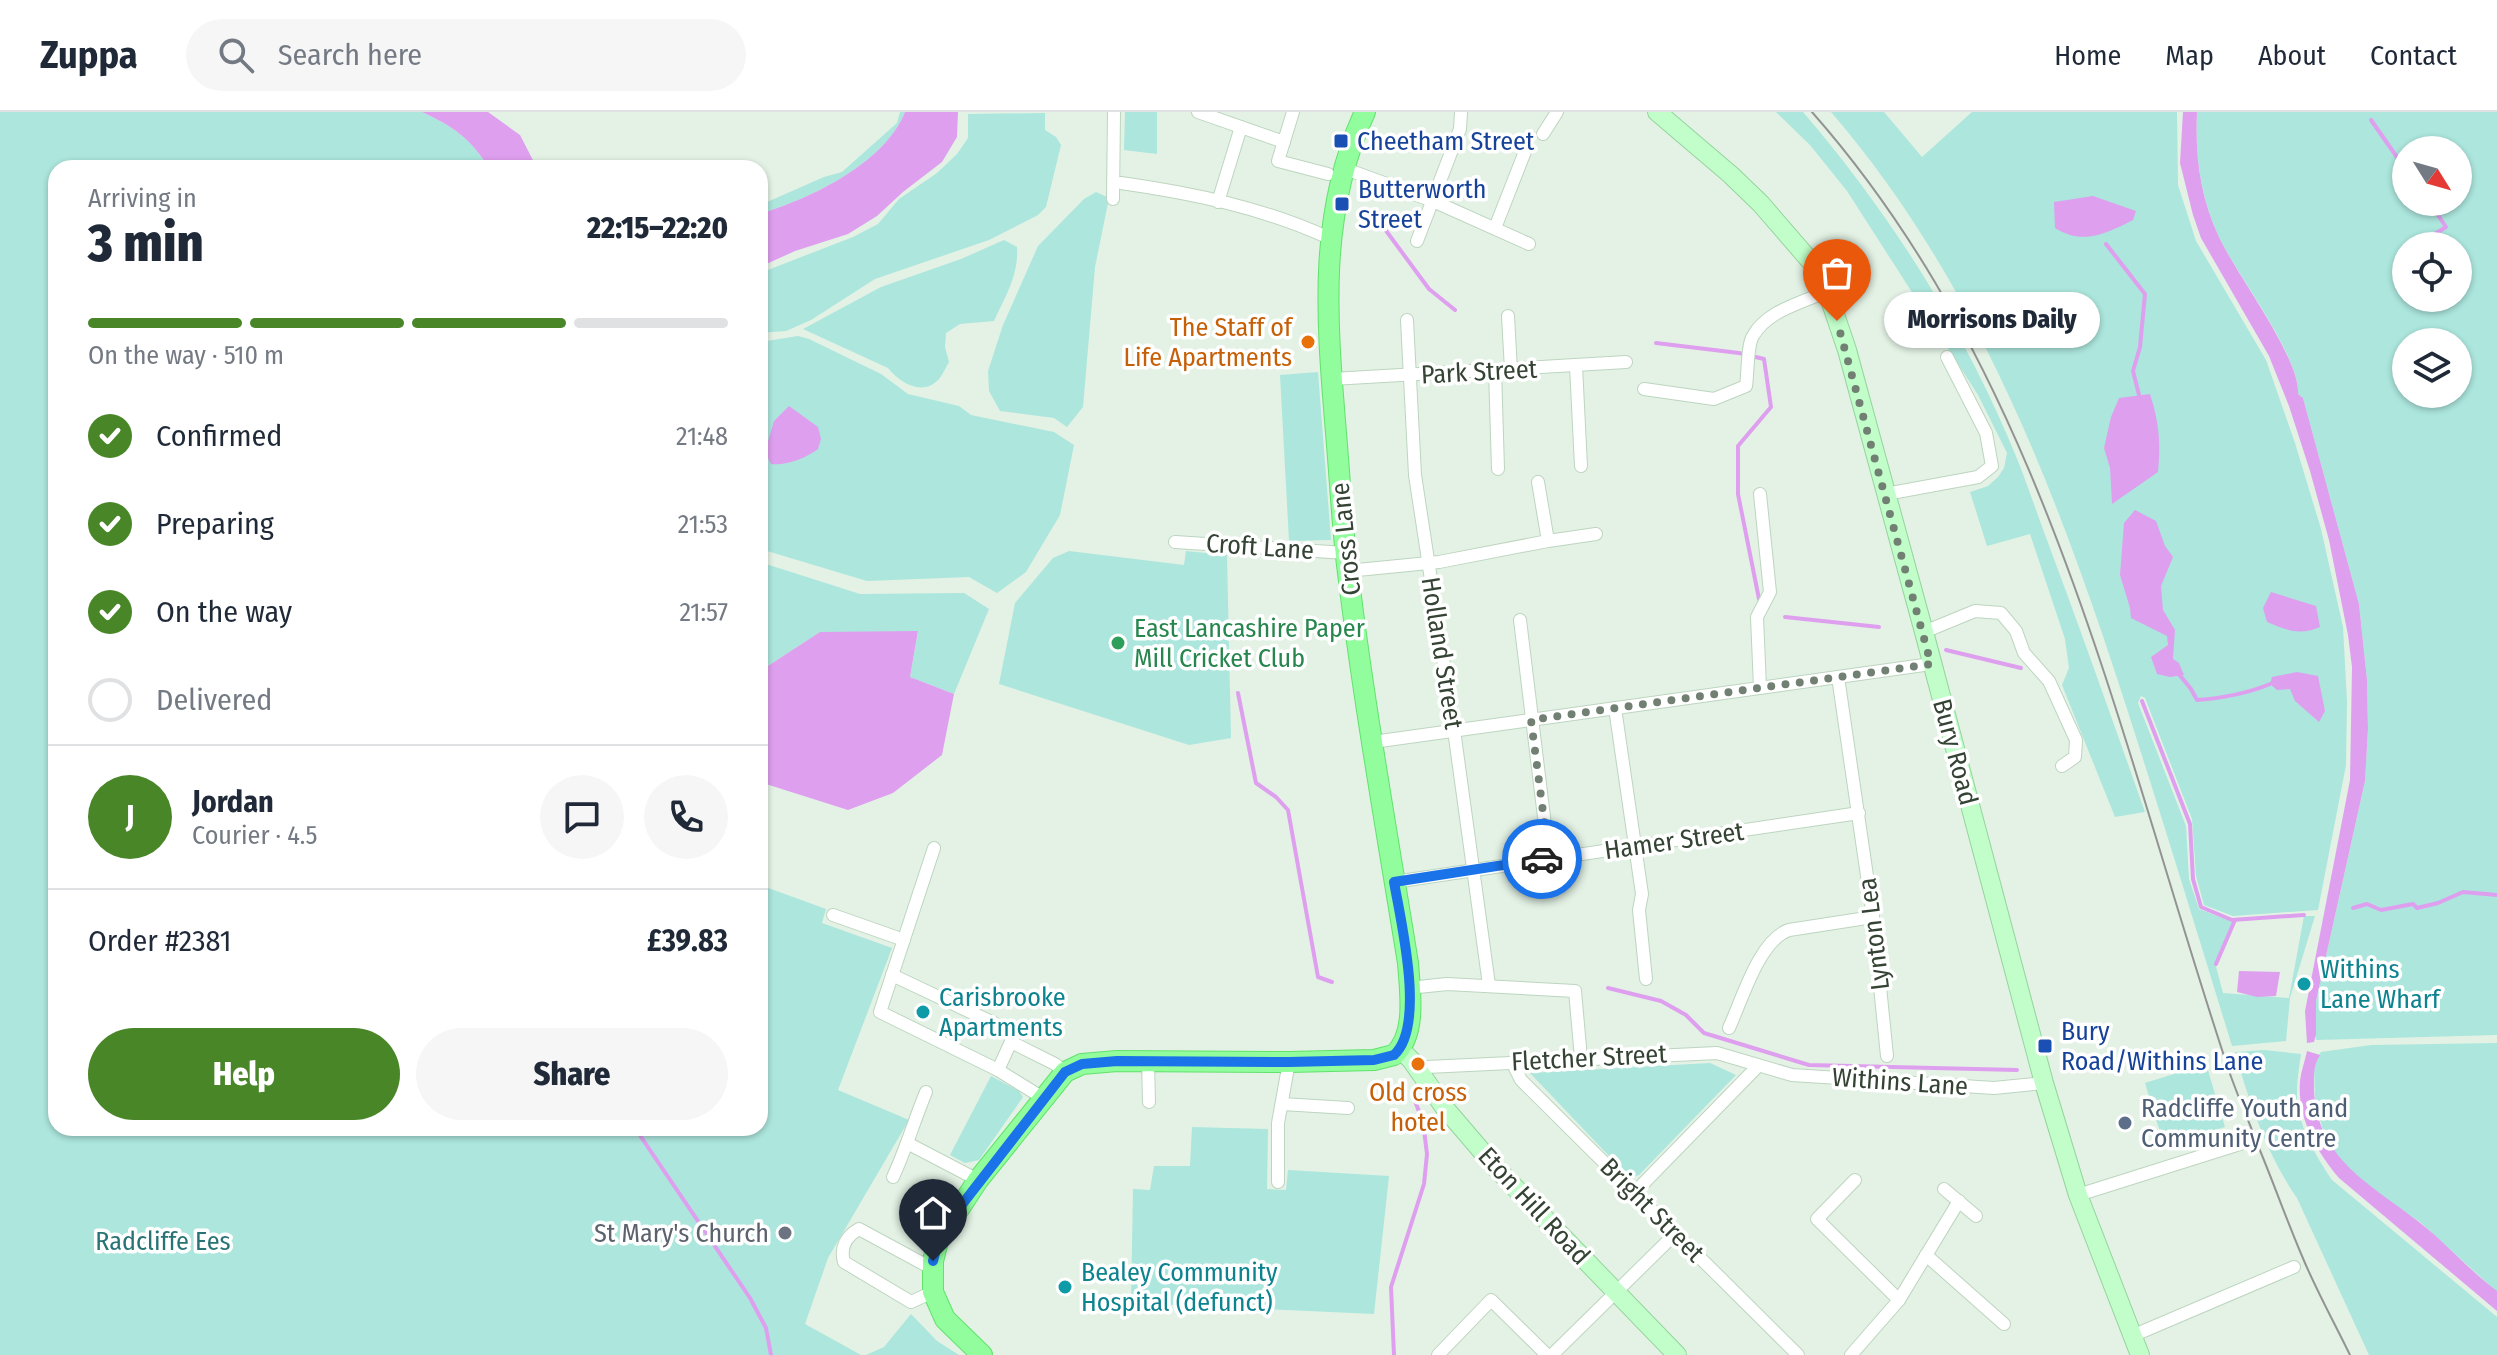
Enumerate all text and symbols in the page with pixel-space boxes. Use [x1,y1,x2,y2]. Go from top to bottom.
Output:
search box [186,19,746,91]
text: Zuppa [40,32,138,78]
icon: search [214,33,258,77]
text: Search here [278,37,422,73]
text: Home [2054,39,2121,72]
text: Map [2165,39,2214,72]
text: About [2258,39,2326,72]
text: Contact [2370,39,2457,72]
place label: Cheetham Street [1357,126,1535,157]
marker: Cheetham Street [1332,132,1350,150]
north arrow [2392,136,2472,216]
map controls [2392,136,2472,408]
place label: Butterworth Street [1358,174,1486,235]
text: Arriving in [88,183,197,214]
marker: Butterworth Street [1333,195,1351,213]
text: 22:15–22:20 [587,210,728,246]
text: 3 min [88,212,204,275]
button: locate [2392,232,2472,312]
pin [1803,239,1871,321]
icon: bag [1815,251,1859,295]
callout: Morrisons Daily [1885,293,2101,349]
text: Morrisons Daily [1908,304,2076,335]
place label: The Staff of Life Apartments [1124,312,1294,373]
button: layers [2392,328,2472,408]
marker: The Staff of Life Apartments [1299,333,1317,351]
text: On the way · 510 m [88,340,284,371]
street label: Park Street [1420,353,1538,391]
icon: check [88,414,132,458]
text: Confirmed [156,418,282,454]
text: 21:48 [676,421,728,452]
street label: Cross Lane [1325,481,1367,597]
icon: check [88,502,132,546]
text: Preparing [156,506,274,542]
text: 21:53 [678,509,728,540]
street label: Croft Lane [1205,528,1315,566]
street label: Holland Street [1415,575,1469,732]
icon: check [88,590,132,634]
text: On the way [156,594,292,630]
text: 21:57 [679,597,728,628]
place label: East Lancashire Paper Mill Cricket Club [1134,613,1365,674]
marker: East Lancashire Paper Mill Cricket Club [1109,634,1127,652]
text: Delivered [156,682,272,718]
street label: Bury Road [1926,696,1984,808]
button: chat [540,775,624,859]
button: phone [644,775,728,859]
text: Jordan [192,784,274,820]
text: J [126,799,134,835]
street label: Hamer Street [1602,816,1746,866]
courier [1502,819,1582,899]
text: Courier · 4.5 [192,820,318,851]
icon: car [1520,837,1564,881]
street label: Lynton Lea [1852,876,1896,992]
text: Order #2381 [88,923,231,959]
text: £39.83 [647,923,728,959]
place label: Withins Lane Wharf [2320,954,2442,1015]
marker: Withins Lane Wharf [2295,975,2313,993]
place label: Carisbrooke Apartments [939,982,1066,1043]
marker: Carisbrooke Apartments [914,1003,932,1021]
place label: Bury Road/Withins Lane [2061,1016,2263,1077]
button: Help [88,1028,400,1120]
button: Share [416,1028,728,1120]
marker: Bury Road/Withins Lane [2036,1037,2054,1055]
street label: Fletcher Street [1510,1038,1668,1078]
marker: Old cross hotel [1409,1055,1427,1073]
street label: Withins Lane [1831,1062,1969,1102]
place label: Old cross hotel [1369,1077,1467,1138]
place label: Radcliffe Youth and Community Centre [2141,1093,2348,1154]
marker: Radcliffe Youth and Community Centre [2116,1114,2134,1132]
street label: Eton Hill Road [1472,1141,1596,1271]
street label: Bright Street [1594,1152,1711,1269]
pin [899,1179,967,1261]
icon: home [911,1191,955,1235]
place label: St Mary's Church [594,1218,769,1249]
marker: St Mary's Church [776,1224,794,1242]
park label: Radcliffe Ees [95,1226,231,1257]
place label: Bealey Community Hospital (defunct) [1081,1257,1278,1318]
marker: Bealey Community Hospital (defunct) [1056,1278,1074,1296]

